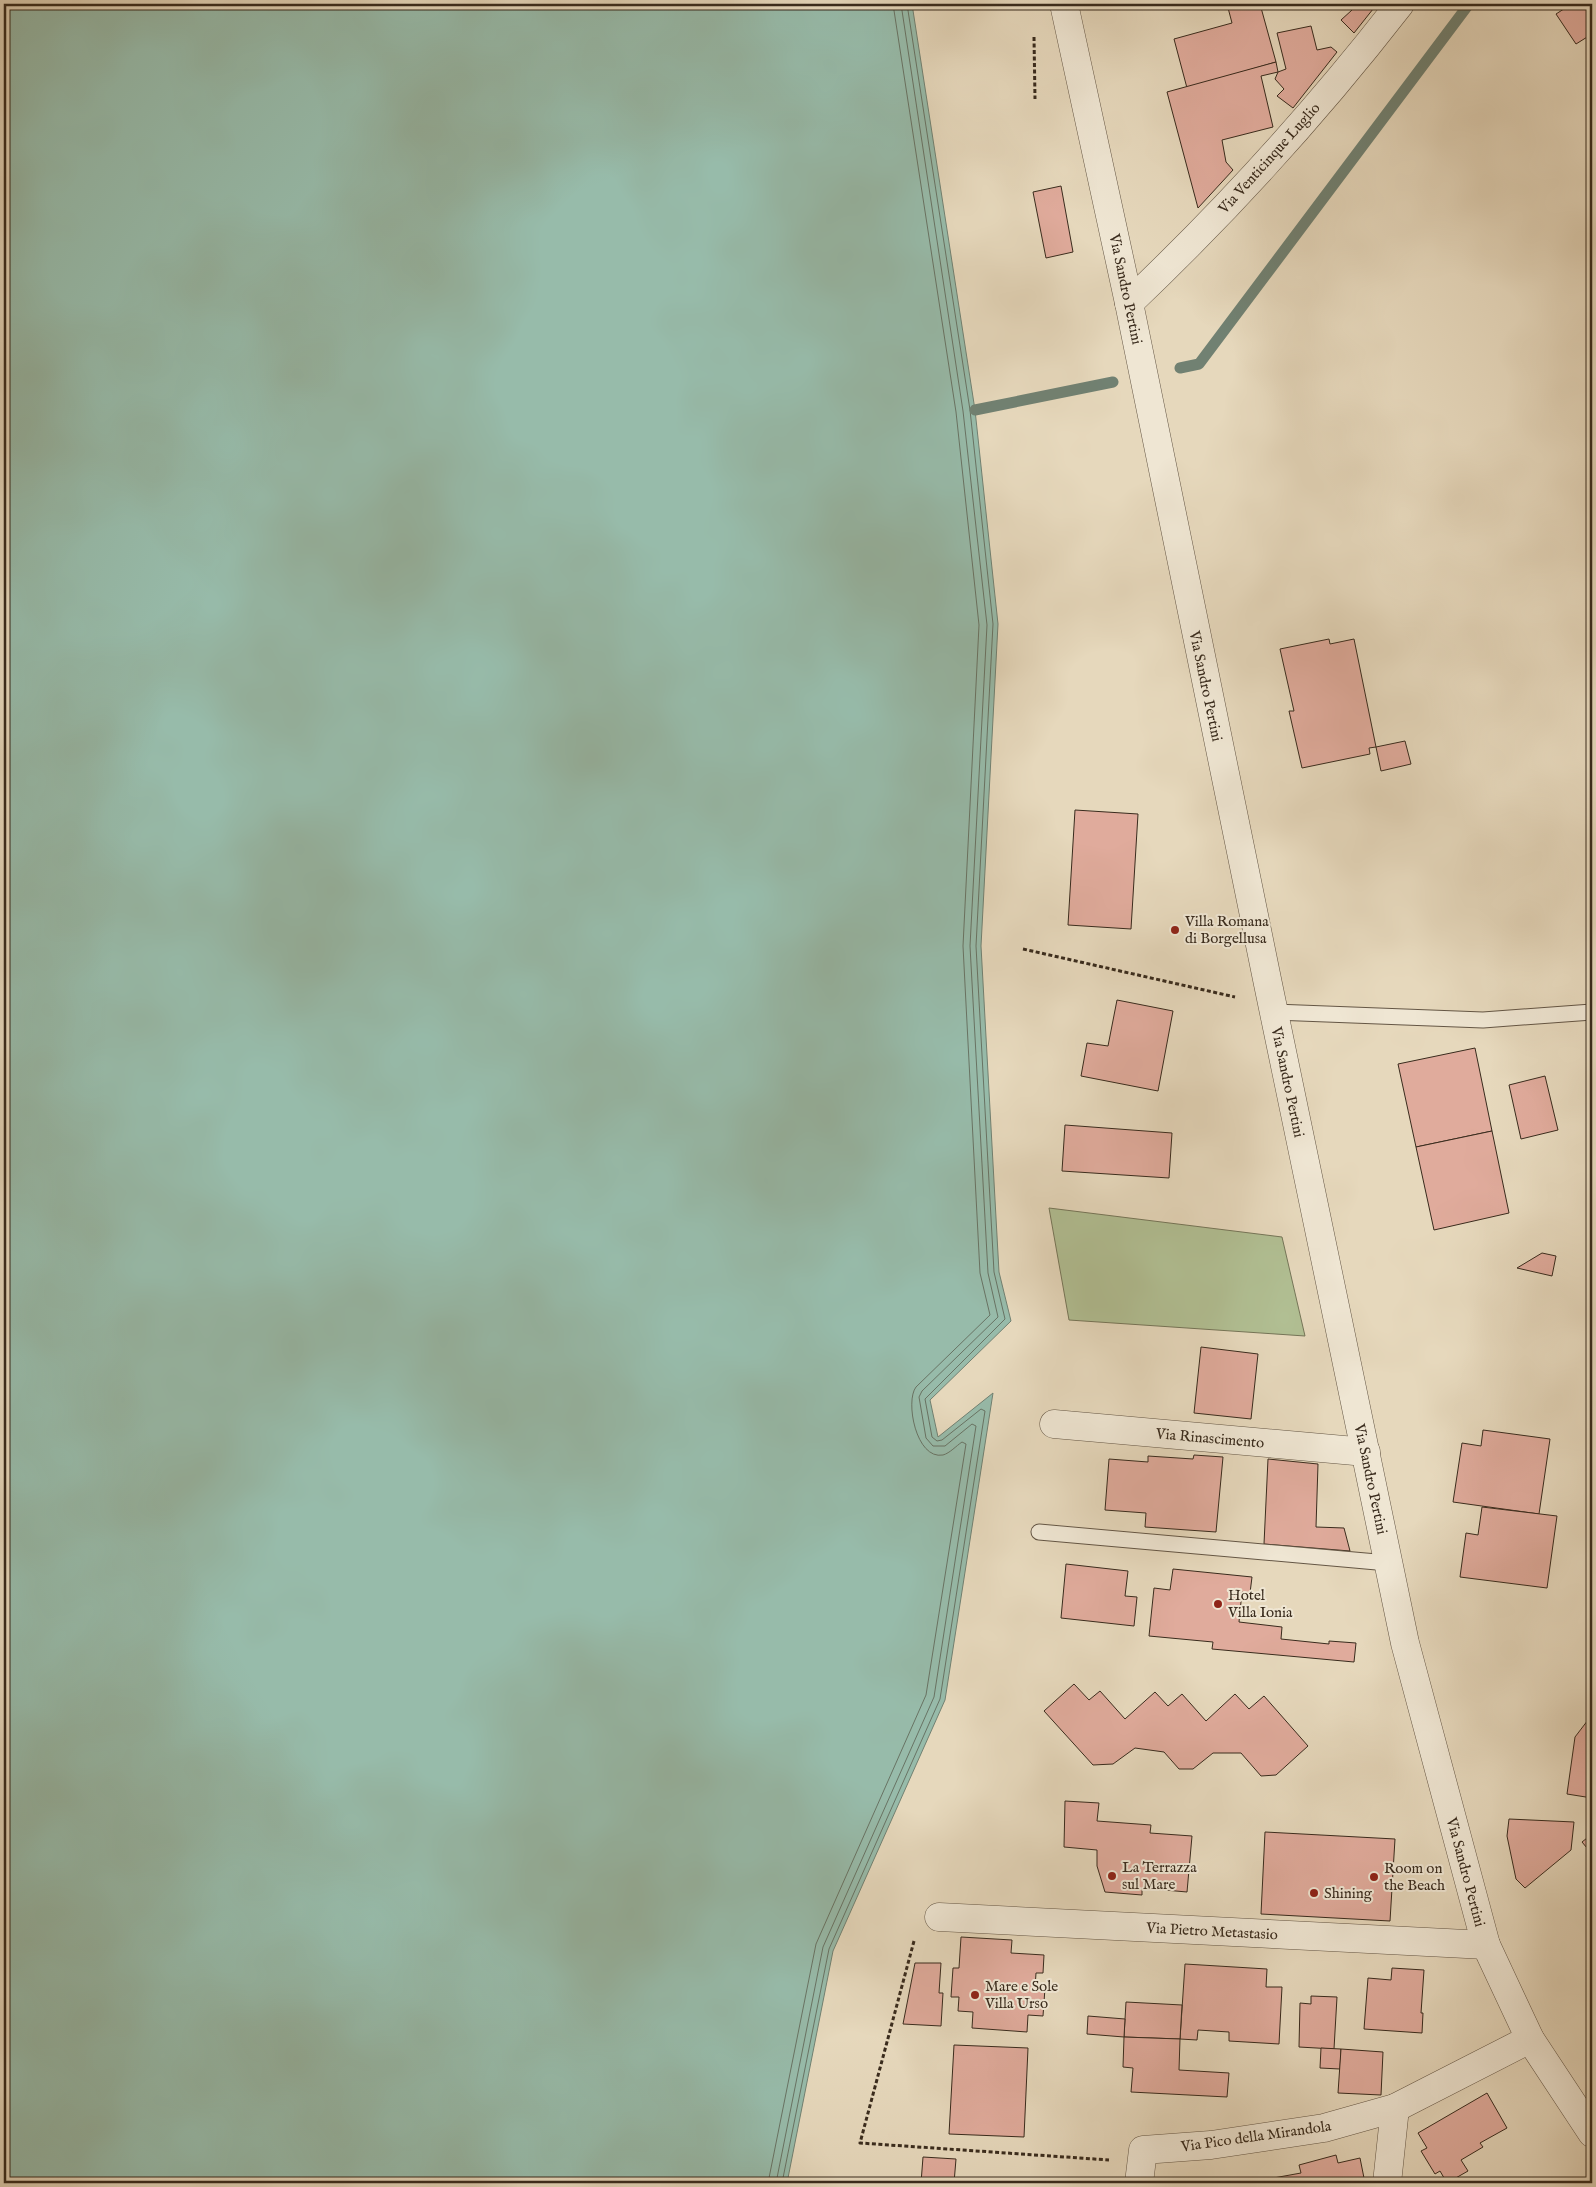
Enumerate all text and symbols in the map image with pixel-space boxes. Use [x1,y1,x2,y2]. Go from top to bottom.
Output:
street label: Via Venticinque Luglio [1214,99,1324,219]
street label: Via Sandro Pertini [1104,231,1147,346]
street label: Via Sandro Pertini [1184,628,1227,743]
place label: Villa Romana di Borgellusa [1184,912,1269,948]
marker: Villa Romana di Borgellusa [1169,924,1181,936]
street label: Via Sandro Pertini [1266,1024,1309,1139]
street label: Via Sandro Pertini [1349,1421,1392,1536]
street label: Via Rinascimento [1154,1424,1265,1453]
place label: Hotel Villa Ionia [1227,1586,1293,1622]
marker: Hotel Villa Ionia [1212,1598,1224,1610]
street label: Via Sandro Pertini [1442,1814,1489,1929]
place label: La Terrazza sul Mare [1122,1858,1197,1894]
place label: Room on the Beach [1384,1859,1445,1895]
marker: La Terrazza sul Mare [1106,1870,1118,1882]
marker: Room on the Beach [1368,1871,1380,1883]
place label: Shining [1324,1884,1373,1903]
marker: Shining [1308,1887,1320,1899]
street label: Via Pietro Metastasio [1145,1919,1278,1944]
place label: Mare e Sole Villa Urso [984,1977,1058,2013]
marker: Mare e Sole Villa Urso [969,1989,981,2001]
street label: Via Pico della Mirandola [1179,2116,1333,2157]

